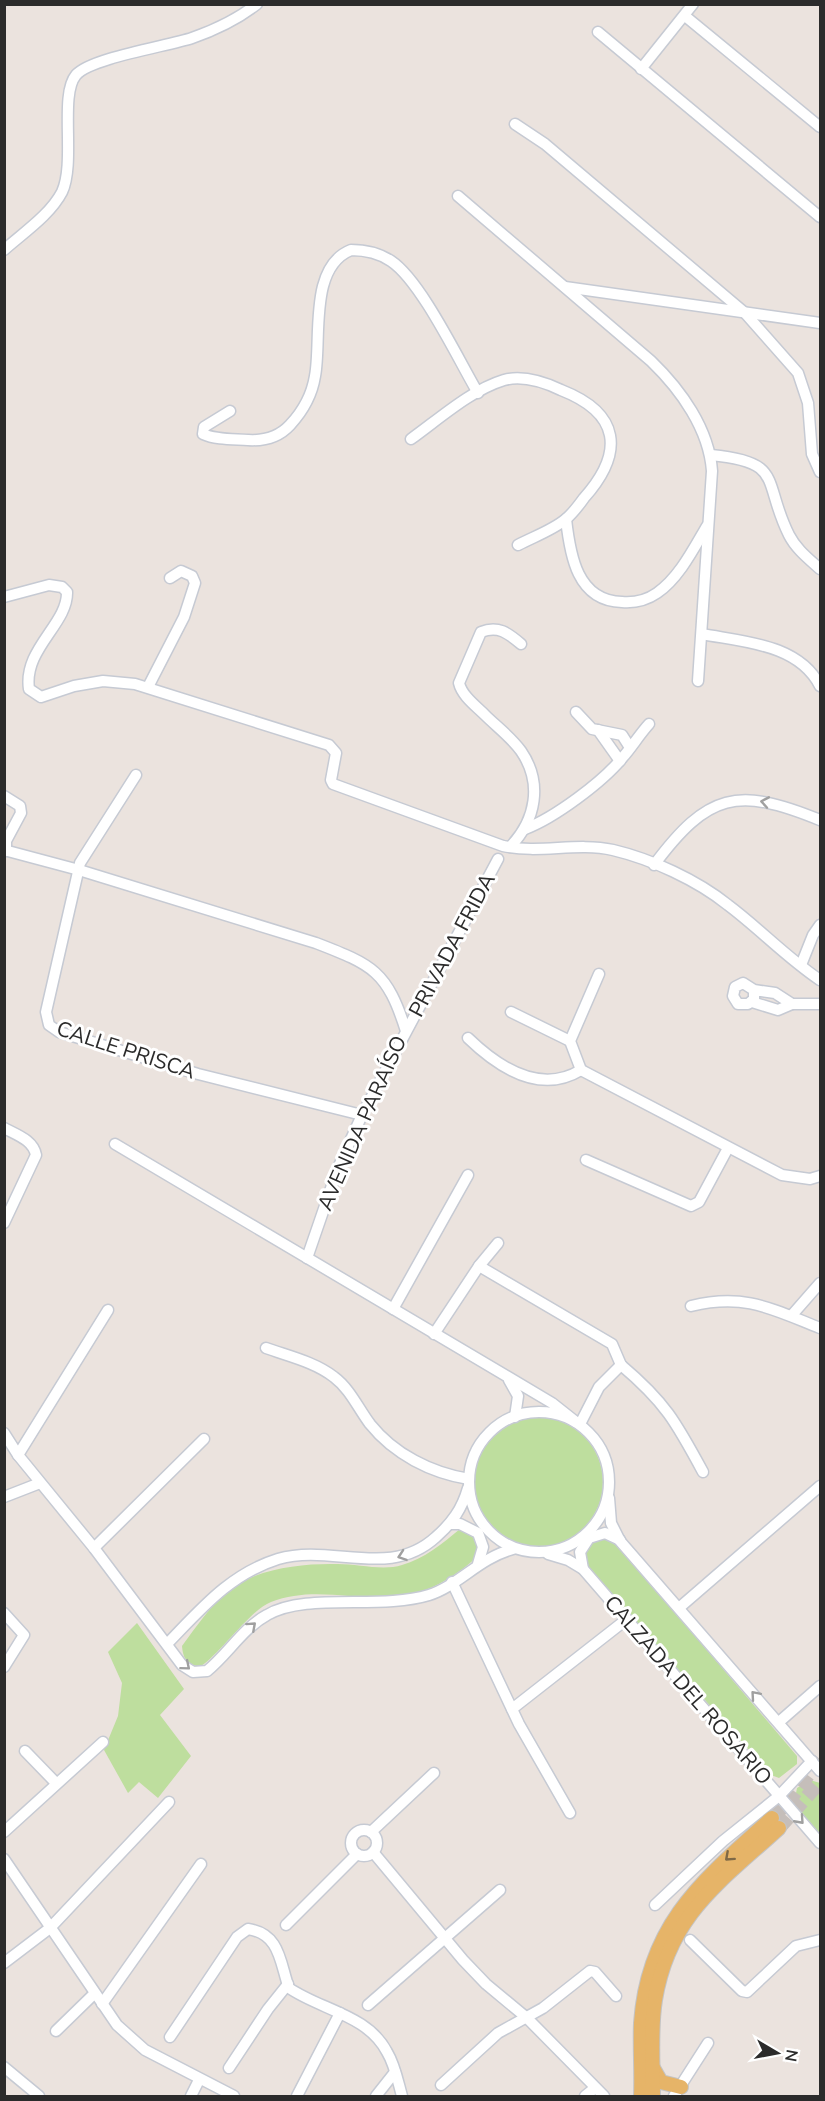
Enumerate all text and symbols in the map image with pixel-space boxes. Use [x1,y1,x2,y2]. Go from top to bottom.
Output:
one-way arrow [760,796,770,809]
street label: PRIVADA FRIDA [402,868,502,1022]
street label: CALLE PRISCA [53,1014,199,1086]
street label: AVENIDA PARAÍSO [311,1031,413,1215]
one-way arrow [397,1549,408,1561]
street label: CALZADA DEL ROSARIO [598,1589,778,1791]
one-way arrow [246,1622,256,1633]
one-way arrow [179,1658,190,1669]
one-way arrow [751,1691,762,1702]
one-way arrow [793,1813,804,1824]
one-way arrow [725,1850,735,1861]
north arrow [747,2023,807,2083]
text: N [779,2048,803,2063]

